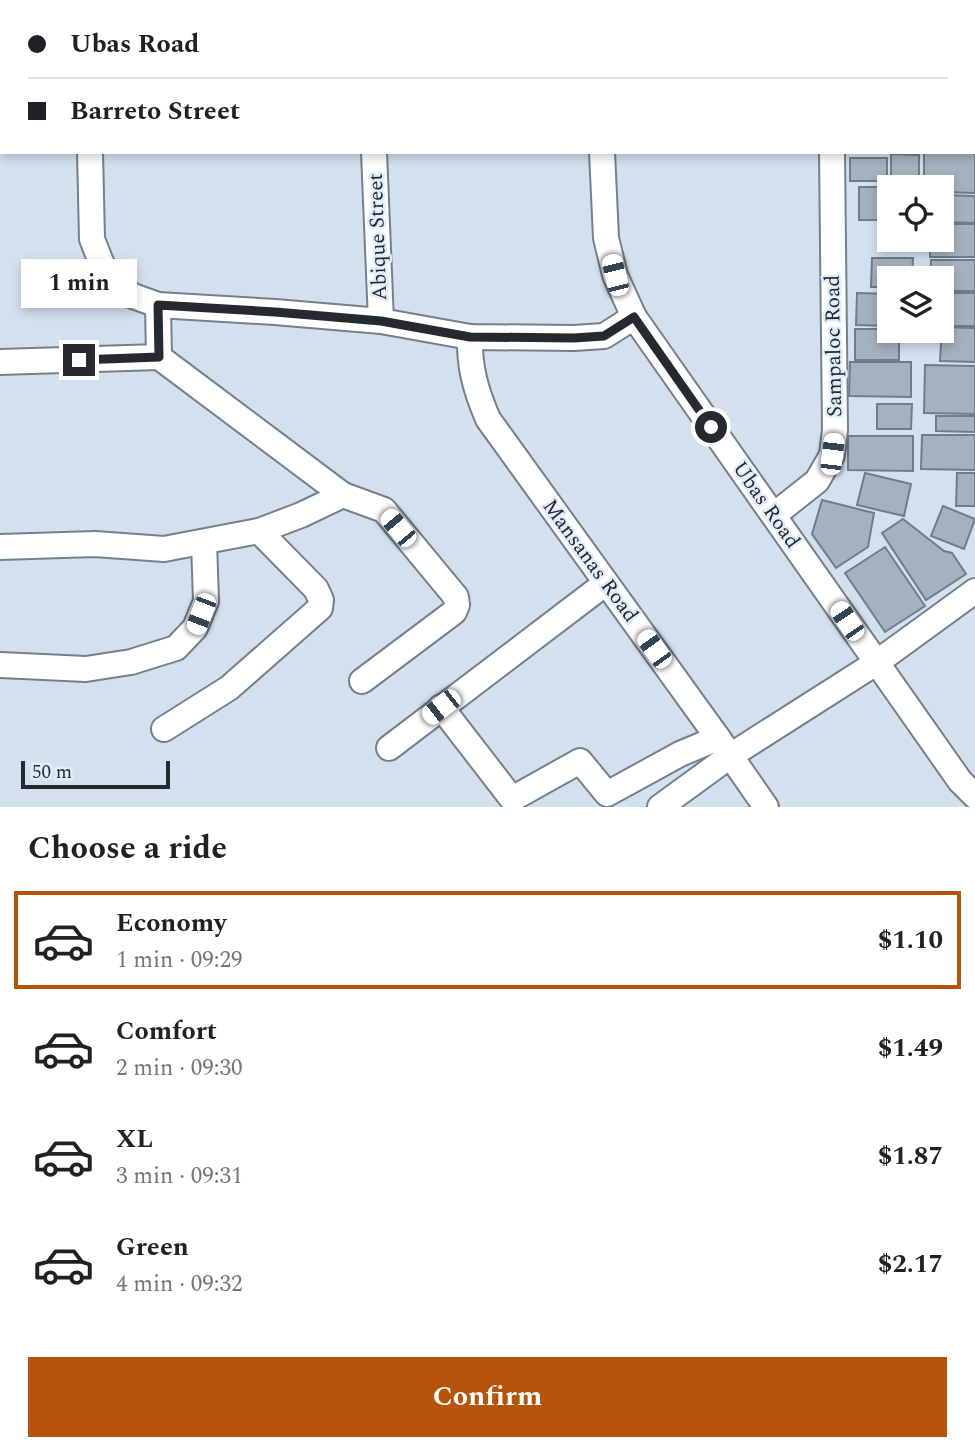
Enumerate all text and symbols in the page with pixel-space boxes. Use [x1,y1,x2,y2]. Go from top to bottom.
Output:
text: Ubas Road [70,24,199,64]
text: Barreto Street [70,91,240,131]
street label: Abique Street [360,173,396,301]
map controls [877,175,954,343]
button: locate [877,175,954,252]
car [600,252,631,298]
callout: 1 min [21,258,137,308]
text: 1 min [48,266,110,301]
button: layers [877,266,954,343]
street label: Sampaloc Road [817,275,851,417]
route end [63,344,95,376]
route start [695,411,727,443]
car [820,432,845,476]
street label: Ubas Road [724,455,808,555]
street label: Mansanas Road [534,493,646,629]
car [377,505,420,551]
car [184,591,219,637]
car [827,598,868,644]
car [634,626,675,672]
car [418,686,465,728]
scale bar [21,758,170,790]
text: 50 m [32,758,72,787]
text: Choose a ride [28,824,227,873]
text: Economy [116,903,226,943]
icon: car [32,909,95,972]
text: $1.10 [878,920,943,960]
text: 1 min · 09:29 [116,943,243,978]
text: Comfort [116,1011,217,1051]
icon: car [32,1017,95,1080]
text: $1.49 [878,1028,943,1068]
text: 2 min · 09:30 [116,1051,243,1086]
text: XL [116,1119,153,1159]
icon: car [32,1125,95,1188]
text: $1.87 [878,1136,943,1176]
text: 3 min · 09:31 [116,1159,243,1194]
text: Green [116,1227,189,1267]
icon: car [32,1233,95,1296]
text: $2.17 [878,1244,943,1284]
text: 4 min · 09:32 [116,1267,243,1302]
button: Confirm [28,1357,947,1437]

